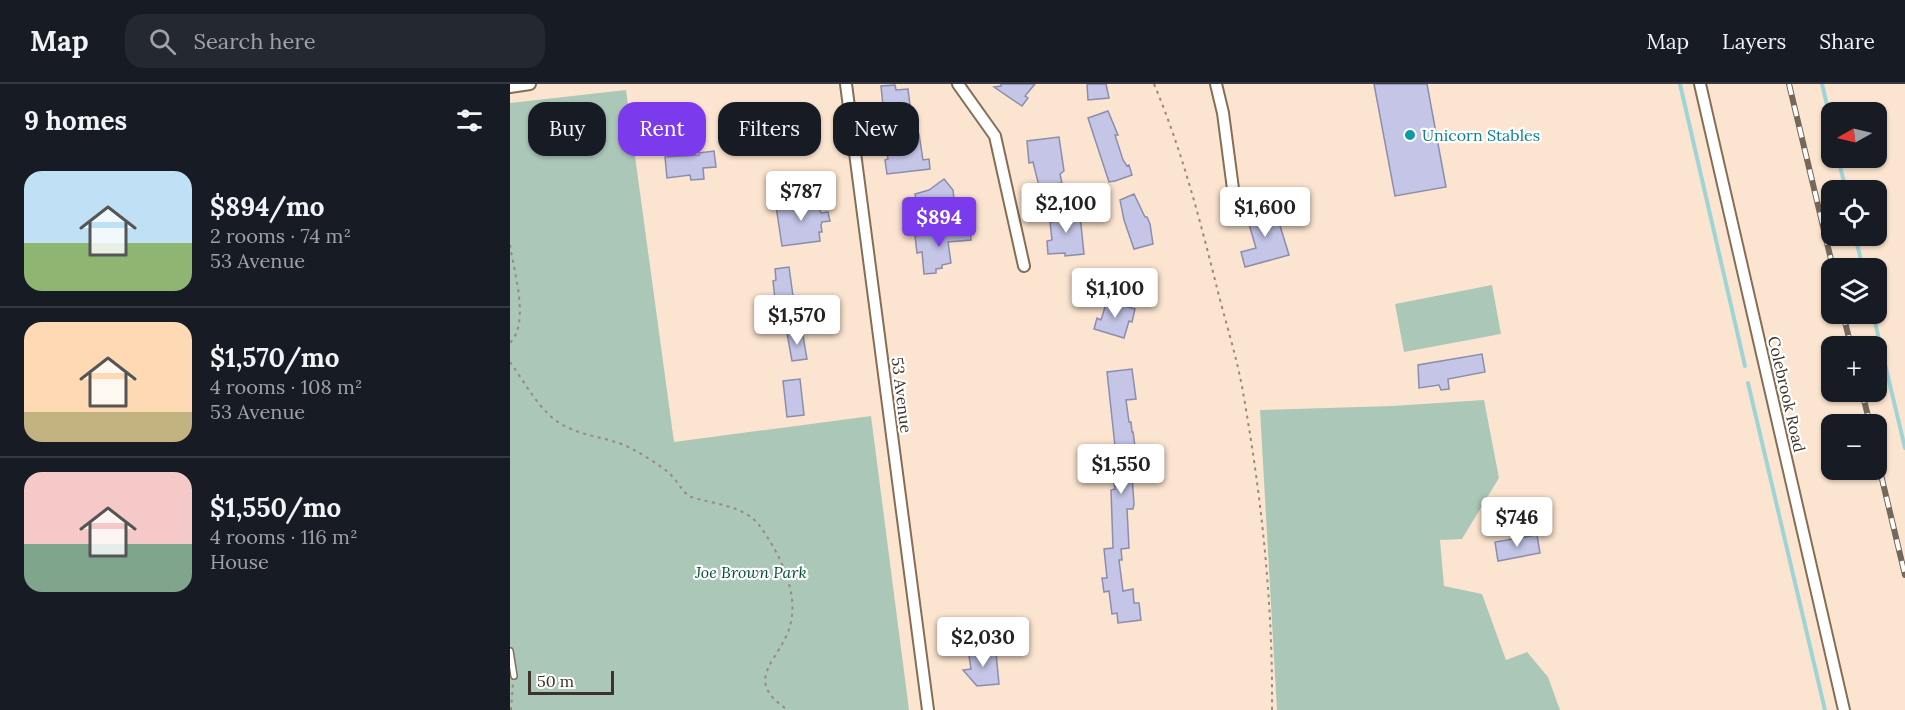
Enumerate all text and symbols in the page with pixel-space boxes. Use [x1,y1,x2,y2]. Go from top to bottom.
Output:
search box [125,14,545,68]
text: Map [30,23,89,59]
icon: search [146,25,179,58]
text: Search here [194,27,316,55]
text: Map [1646,28,1689,55]
text: Layers [1722,28,1786,55]
text: Share [1819,28,1875,55]
chip: Buy [528,102,606,156]
chip: Rent [618,102,706,156]
chip: Filters [718,102,821,156]
chip: New [833,102,919,156]
north arrow [1821,102,1887,168]
map controls [1821,102,1887,480]
text: 9 homes [24,104,127,137]
icon: filters [453,104,486,137]
place label: Unicorn Stables [1422,125,1540,145]
marker: Unicorn Stables [1403,128,1417,142]
pin: $787 [765,171,837,222]
text: $787 [780,178,822,203]
button: locate [1821,180,1887,246]
pin: $2,100 [1017,183,1115,234]
pin: $1,600 [1216,187,1314,238]
text: $894/mo [210,190,325,223]
text: $2,100 [1036,190,1096,215]
text: $1,600 [1234,194,1296,219]
icon: home [72,195,144,267]
pin: $894 [903,197,975,248]
text: $894 [916,204,962,229]
text: 2 rooms · 74 m² [210,223,351,248]
text: 53 Avenue [210,248,305,273]
button: layers [1821,258,1887,324]
pin: $1,100 [1066,268,1164,319]
text: $1,100 [1086,275,1144,300]
pin: $1,570 [748,295,846,346]
text: $1,570 [768,302,826,327]
street label: Colebrook Road [1764,334,1810,454]
button: + [1821,336,1887,402]
text: $1,570/mo [210,341,339,374]
icon: home [72,346,144,418]
street label: 53 Avenue [887,356,917,434]
text: 4 rooms · 108 m² [210,374,362,399]
text: 53 Avenue [210,399,305,424]
button: − [1821,414,1887,480]
pin: $1,550 [1072,444,1170,495]
text: $1,550 [1091,451,1151,476]
text: $1,550/mo [210,491,341,524]
icon: home [72,496,144,568]
pin: $746 [1481,497,1553,548]
text: $746 [1495,504,1539,529]
text: 4 rooms · 116 m² [210,524,358,549]
text: House [210,549,269,574]
park label: Joe Brown Park [694,562,807,582]
pin: $2,030 [934,617,1032,668]
text: $2,030 [951,624,1015,649]
scale bar [528,668,614,696]
text: 50 m [537,671,574,691]

